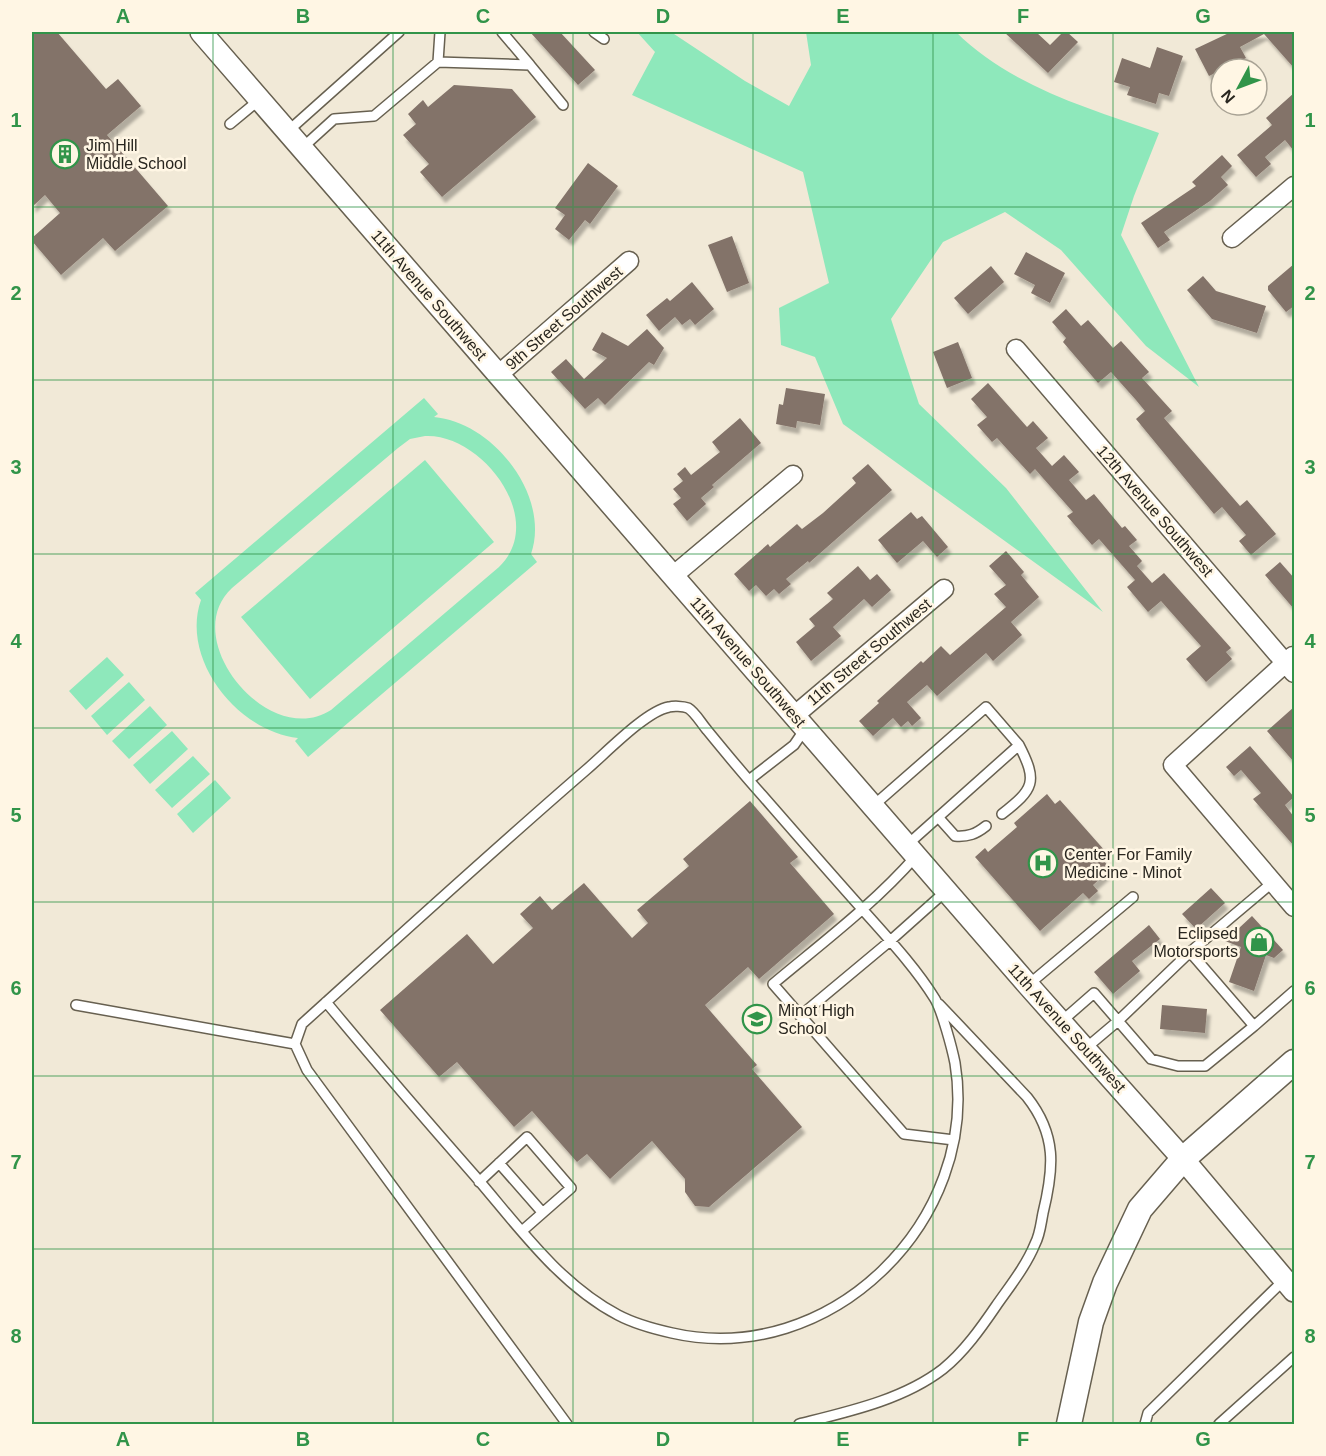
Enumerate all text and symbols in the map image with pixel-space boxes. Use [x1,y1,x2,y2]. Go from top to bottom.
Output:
text: A [116,5,130,27]
text: B [296,5,310,27]
text: C [476,5,490,27]
text: D [656,5,670,27]
text: E [836,5,850,27]
text: F [1017,5,1029,27]
text: G [1195,5,1211,27]
north arrow [1209,57,1269,117]
text: N [1218,87,1238,106]
text: 1 [10,109,22,131]
text: 1 [1304,109,1316,131]
place label: Jim Hill Middle School [86,137,187,172]
building icon: Jim Hill Middle School [49,138,81,170]
street label: 11th Avenue Southwest [368,227,490,364]
street label: 9th Street Southwest [502,262,626,373]
text: 2 [10,282,22,304]
text: 2 [1304,282,1316,304]
street label: 12th Avenue Southwest [1094,442,1217,580]
text: 3 [10,456,22,478]
text: 3 [1304,456,1316,478]
street label: 11th Avenue Southwest [687,594,809,731]
street label: 11th Street Southwest [804,595,935,709]
text: 4 [10,630,22,652]
text: 4 [1304,630,1316,652]
text: 5 [10,804,22,826]
text: 5 [1304,804,1316,826]
place label: Center For Family Medicine - Minot [1064,846,1192,881]
hospital icon: Center For Family Medicine - Minot [1027,847,1059,879]
place label: Eclipsed Motorsports [1154,925,1238,960]
shop icon: Eclipsed Motorsports [1243,926,1275,958]
street label: 11th Avenue Southwest [1005,960,1129,1096]
text: 6 [10,977,22,999]
text: 6 [1304,977,1316,999]
place label: Minot High School [778,1002,854,1037]
school or university icon: Minot High School [741,1003,773,1035]
text: 7 [10,1151,22,1173]
text: 7 [1304,1151,1316,1173]
text: 8 [10,1325,22,1347]
text: 8 [1304,1325,1316,1347]
text: A [116,1428,130,1450]
text: B [296,1428,310,1450]
text: C [476,1428,490,1450]
text: D [656,1428,670,1450]
text: E [836,1428,850,1450]
text: F [1017,1428,1029,1450]
text: G [1195,1428,1211,1450]

